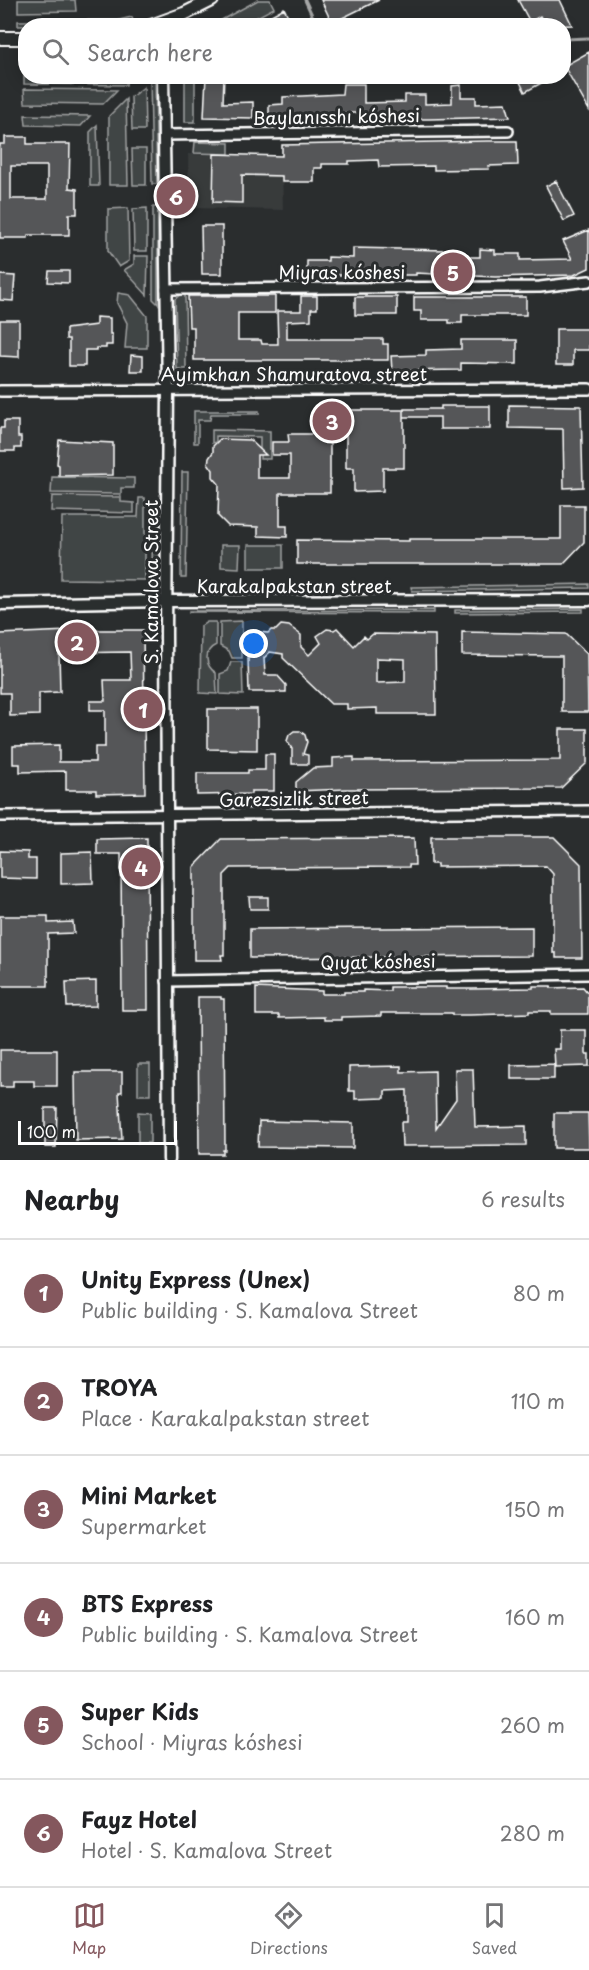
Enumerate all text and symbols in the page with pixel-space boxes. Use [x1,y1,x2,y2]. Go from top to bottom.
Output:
search box [18,18,571,84]
icon: search [39,35,72,68]
text: Search here [87,35,213,68]
street label: Baylanısshı kóshesi [252,101,420,131]
pin: 6 [156,174,195,218]
pin: 5 [434,250,472,294]
street label: Miyras kóshesi [279,258,405,285]
street label: Ayimkhan Shamuratova street [161,360,427,387]
pin: 3 [312,398,352,444]
street label: S. Kamalova Street [137,500,164,664]
street label: Karakalpakstan street [196,572,392,599]
pin: 2 [58,620,97,664]
your location [239,629,268,658]
pin: 1 [124,686,162,732]
street label: Garezsizlik street [219,783,369,813]
pin: 4 [122,844,160,890]
street label: Qıyat kóshesi [320,946,436,976]
scale bar [18,1118,177,1146]
text: 100 m [27,1119,76,1143]
text: Nearby [24,1180,119,1219]
text: 6 results [481,1184,565,1214]
text: Unity Express (Unex) [81,1262,310,1295]
text: 1 [39,1278,48,1308]
text: 80 m [513,1278,565,1308]
text: Public building · S. Kamalova Street [81,1295,418,1325]
text: TROYA [81,1370,158,1403]
text: 2 [36,1386,51,1416]
text: 110 m [511,1386,565,1416]
text: Place · Karakalpakstan street [81,1403,369,1433]
text: Mini Market [81,1478,217,1511]
text: 3 [37,1494,50,1524]
text: 150 m [505,1494,565,1524]
text: Supermarket [81,1511,207,1541]
text: BTS Express [81,1586,213,1619]
text: 4 [37,1602,50,1632]
text: 160 m [505,1602,565,1632]
text: Public building · S. Kamalova Street [81,1619,418,1649]
text: Super Kids [81,1694,199,1727]
text: 5 [37,1710,50,1740]
text: 260 m [500,1710,565,1740]
text: School · Miyras kóshesi [81,1727,303,1757]
text: Fayz Hotel [81,1802,197,1835]
text: 6 [36,1818,51,1848]
text: 280 m [500,1818,565,1848]
text: Hotel · S. Kamalova Street [81,1835,332,1865]
tab: Map [72,1899,106,1959]
tab: Directions [250,1899,328,1959]
tab: Saved [472,1899,517,1959]

